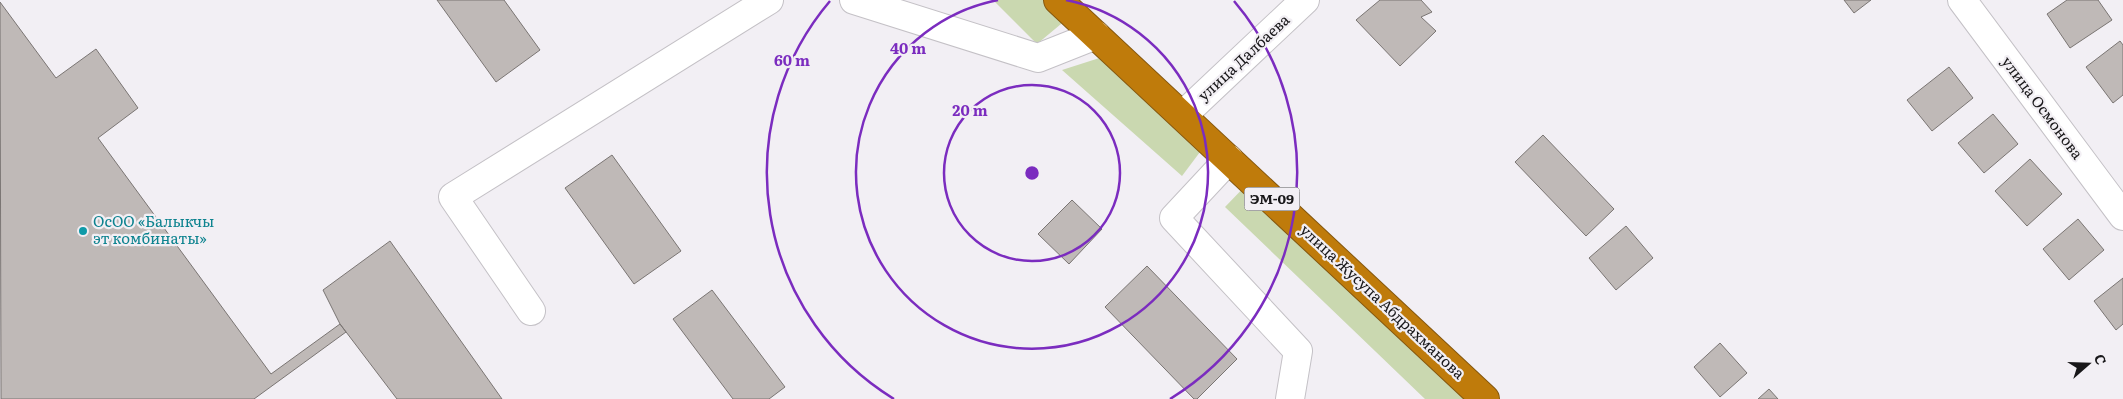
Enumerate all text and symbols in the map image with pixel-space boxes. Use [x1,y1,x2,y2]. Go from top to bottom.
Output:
street label: улица Далбаева [1192,7,1295,106]
text: 40 m [890,36,926,59]
text: 60 m [774,48,810,71]
street label: улица Осмонова [1997,51,2090,164]
text: 20 m [952,98,988,121]
centre of rings [1023,164,1041,182]
road number: ЭМ-09 [1244,188,1300,210]
place label: ОсОО «Балыкчы эт комбинаты» [93,209,214,249]
street label: улица Жусупа Абдрахманова [1295,218,1471,384]
marker: ОсОО «Балыкчы эт комбинаты» [77,225,89,237]
north arrow [2063,339,2113,389]
text: С [2090,351,2112,367]

